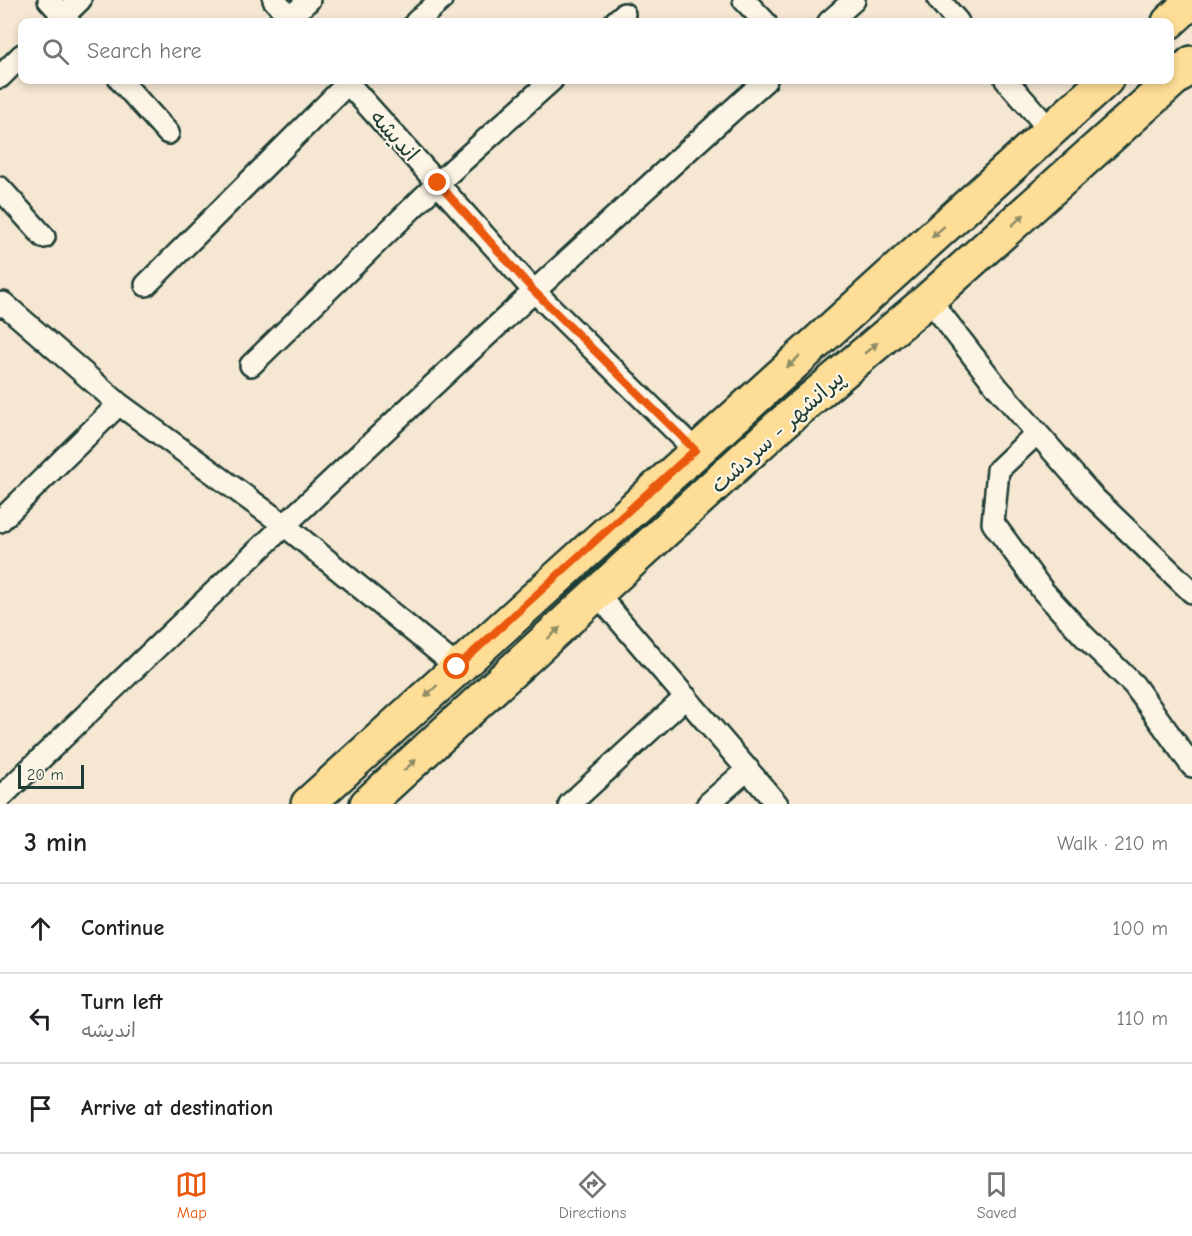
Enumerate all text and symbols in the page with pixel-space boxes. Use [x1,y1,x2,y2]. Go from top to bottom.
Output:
search box [18,18,1174,84]
icon: search [39,35,72,68]
text: Search here [87,38,202,64]
street label: اندیشه [364,104,424,167]
route end [424,169,450,195]
one-way arrow [1010,214,1025,227]
one-way arrow [931,224,945,238]
one-way arrow [863,342,879,355]
one-way arrow [786,355,801,368]
street label: پیرانشهر - سردشت [705,365,851,499]
one-way arrow [546,627,561,640]
route start [443,653,469,679]
one-way arrow [424,684,439,697]
one-way arrow [403,758,417,772]
scale bar [18,762,84,790]
text: 20 m [27,766,64,784]
text: 3 min [24,828,87,858]
text: Walk · 210 m [1057,832,1168,855]
icon: ahead [24,912,57,945]
text: Continue [81,915,164,941]
text: 100 m [1113,917,1168,940]
text: Turn left [81,989,163,1015]
icon: left [24,1002,57,1035]
text: 110 m [1117,1007,1168,1030]
text: اندیشه [81,1019,136,1042]
icon: arrive [24,1092,57,1125]
text: Arrive at destination [81,1095,273,1121]
tab: Map [175,1168,208,1222]
tab: Directions [559,1168,626,1222]
tab: Saved [977,1168,1017,1222]

